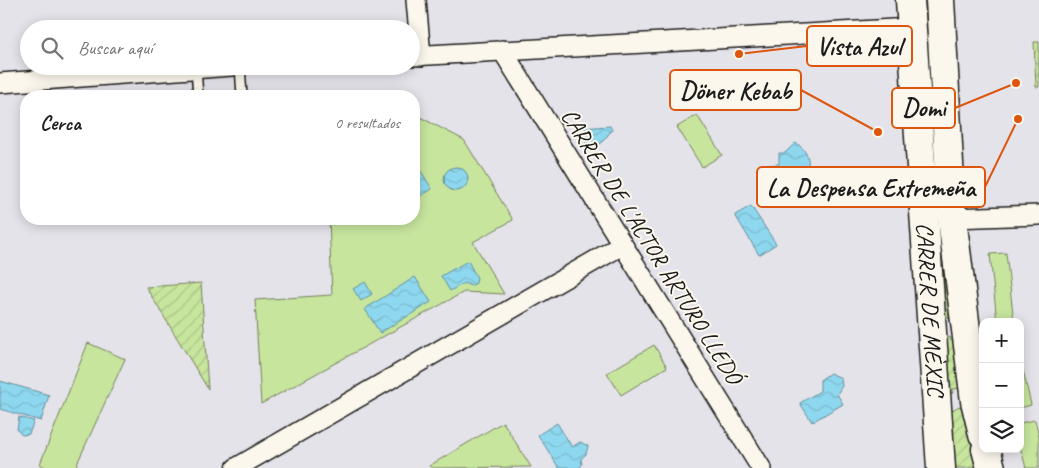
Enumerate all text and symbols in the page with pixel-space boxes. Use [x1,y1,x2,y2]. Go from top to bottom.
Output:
search box [20,20,420,75]
callout: Vista Azul [807,26,912,66]
text: Vista Azul [817,31,906,63]
icon: search [38,34,66,62]
text: Buscar aquí [78,36,152,60]
callout: Döner Kebab [670,70,801,110]
text: Döner Kebab [680,75,794,107]
callout: Domi [892,88,955,128]
text: Domi [902,92,949,124]
street label: CARRER DE L'ACTOR ARTURO LLEDÓ [555,103,751,392]
text: Cerca [40,110,81,136]
text: 0 resultados [335,113,400,133]
callout: La Despensa Extremeña [757,167,985,207]
text: La Despensa Extremeña [767,172,977,204]
street label: CARRER DE MÈXIC [910,221,951,401]
map controls [979,318,1024,453]
button: + [979,318,1024,363]
button: − [979,363,1024,408]
button: layers [979,408,1024,453]

